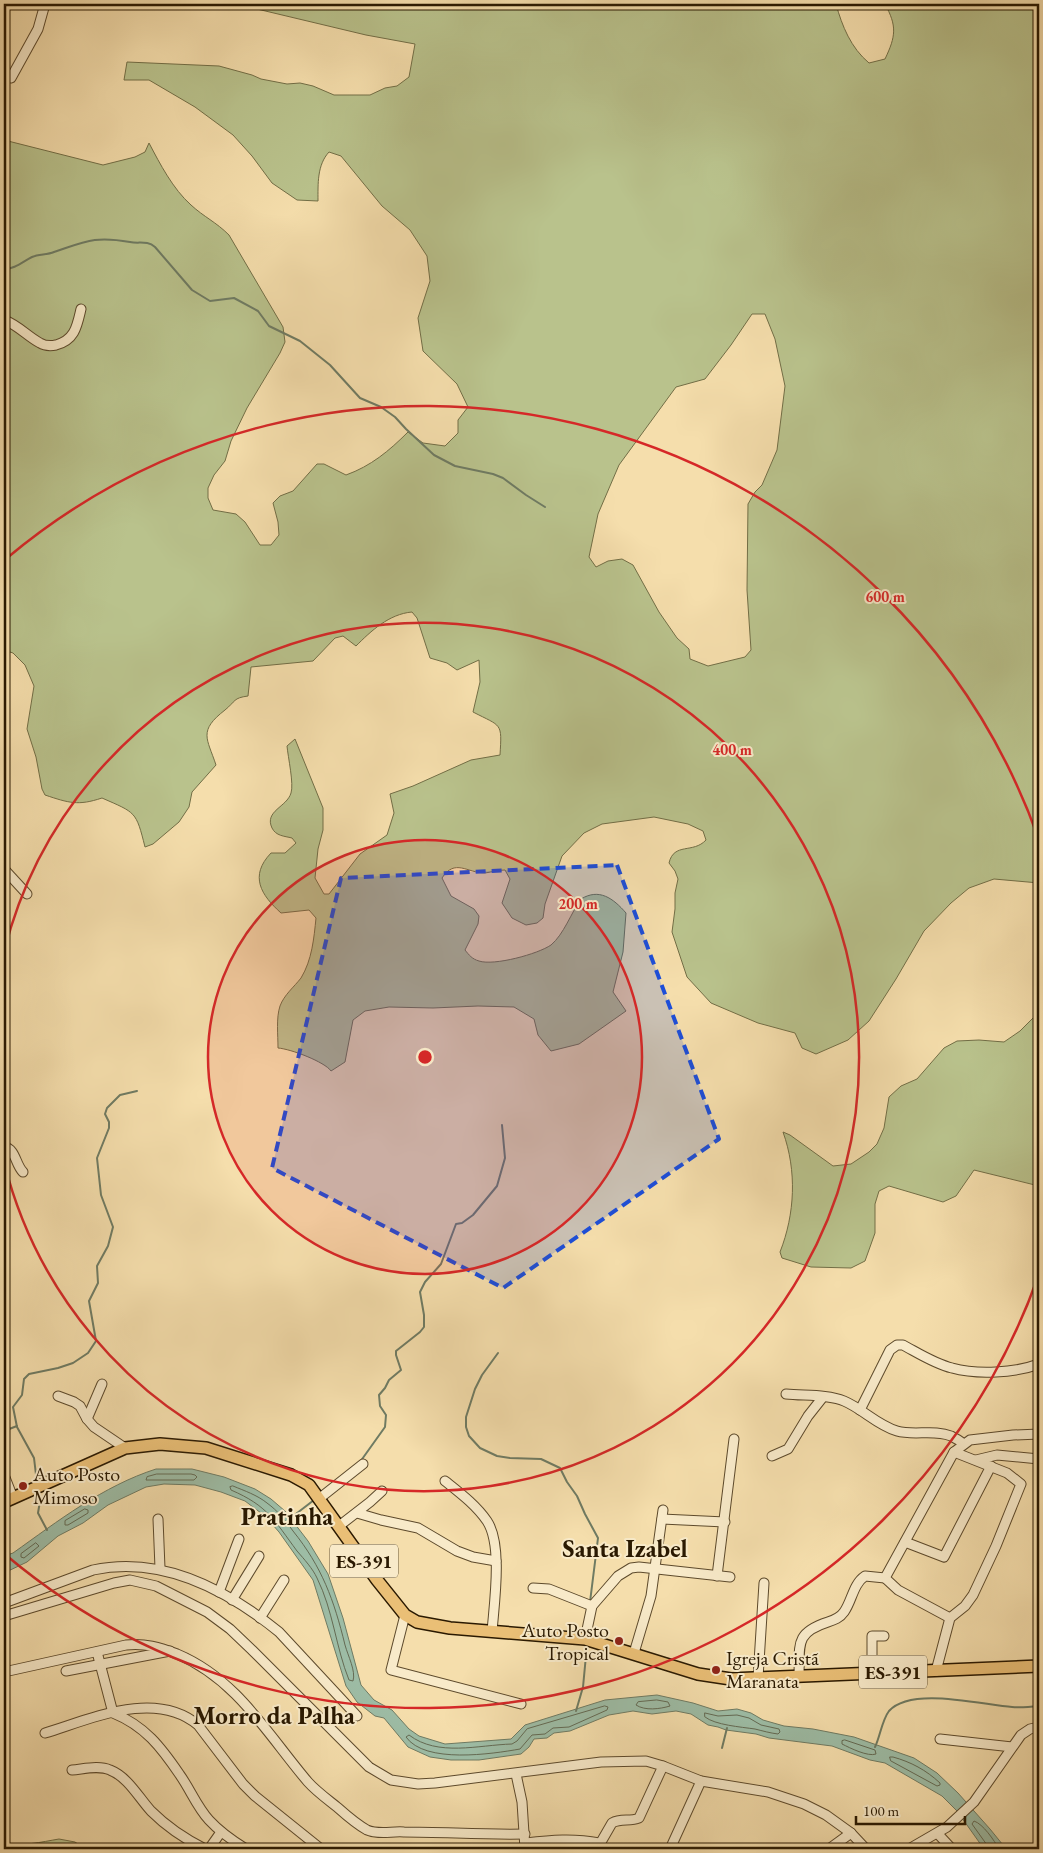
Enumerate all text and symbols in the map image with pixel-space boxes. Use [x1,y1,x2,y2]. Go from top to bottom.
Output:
text: 600 m [865,587,905,606]
text: 400 m [712,740,752,759]
text: 200 m [558,894,598,913]
centre of rings [416,1048,434,1066]
place label: Auto Posto Mimoso [32,1461,120,1510]
marker: Auto Posto Mimoso [17,1480,29,1492]
district label: Pratinha [241,1500,334,1532]
district label: Santa Izabel [562,1532,688,1564]
road number: ES-391 [330,1544,398,1578]
place label: Auto Posto Tropical [521,1617,609,1666]
marker: Auto Posto Tropical [613,1635,625,1647]
place label: Igreja Cristã Maranata [726,1645,819,1694]
road number: ES-391 [859,1655,927,1688]
marker: Igreja Cristã Maranata [710,1664,722,1676]
district label: Morro da Palha [193,1699,356,1731]
scale bar [856,1793,964,1825]
text: 100 m [863,1801,900,1820]

